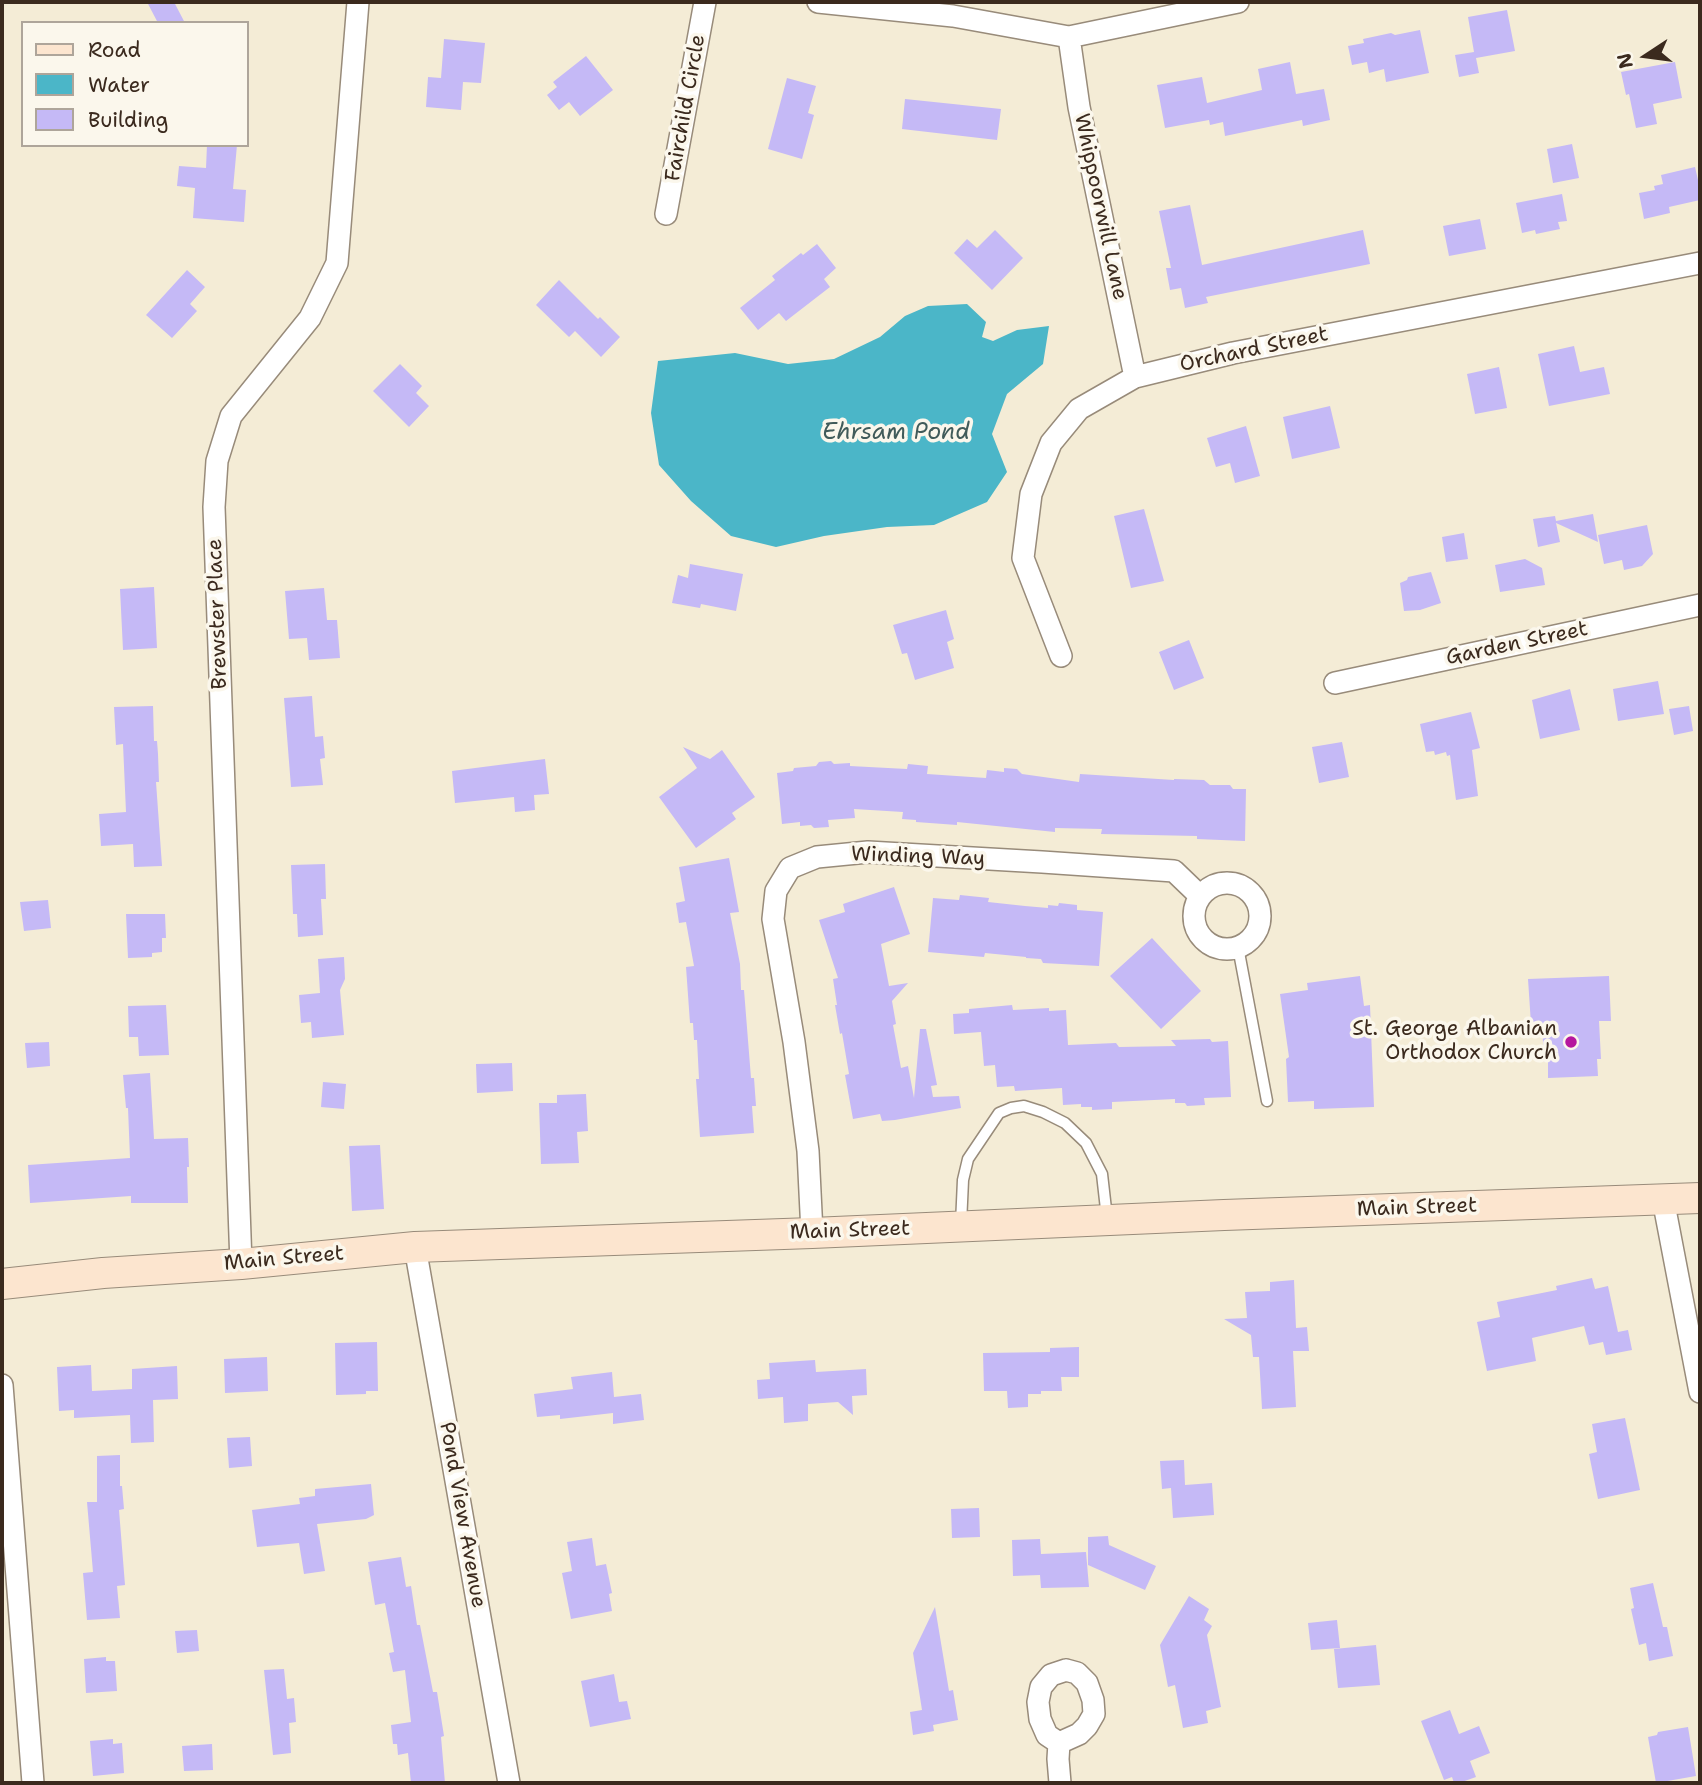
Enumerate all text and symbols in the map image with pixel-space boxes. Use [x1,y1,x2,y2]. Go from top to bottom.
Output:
legend [21,21,248,147]
north arrow [1611,21,1681,91]
street label: Fairchild Circle [661,33,711,183]
text: Road [88,36,141,64]
text: N [1611,51,1639,71]
text: Water [88,71,150,99]
text: Building [88,106,168,134]
street label: Whippoorwill Lane [1068,112,1132,302]
street label: Orchard Street [1178,322,1330,378]
water label: Ehrsam Pond [822,419,970,447]
street label: Brewster Place [203,538,233,690]
street label: Garden Street [1444,617,1590,671]
street label: Winding Way [850,842,986,872]
place label: St. George Albanian Orthodox Church [1352,1017,1557,1067]
marker: St. George Albanian Orthodox Church [1563,1034,1579,1050]
street label: Main Street [1356,1193,1478,1223]
street label: Main Street [789,1216,911,1246]
street label: Main Street [223,1241,345,1277]
street label: Pond View Avenue [433,1420,491,1610]

